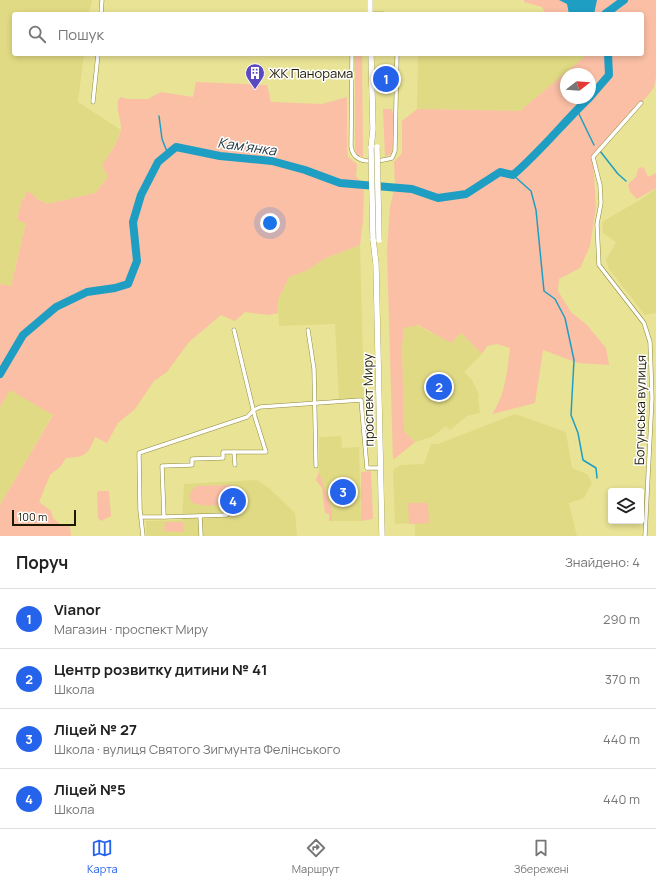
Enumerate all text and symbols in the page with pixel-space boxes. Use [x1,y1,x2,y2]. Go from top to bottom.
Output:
search box [12,12,644,56]
icon: search [26,23,48,45]
text: Пошук [58,24,104,45]
building icon: ЖК Панорама [244,62,266,90]
place label: ЖК Панорама [269,64,353,82]
pin: 1 [373,64,399,94]
north arrow [560,68,596,104]
water label: Кам'янка [216,132,279,160]
your location [260,213,280,233]
street label: проспект Миру [358,353,378,447]
street label: Богунська вулиця [630,355,650,465]
pin: 2 [426,372,452,402]
pin: 3 [330,477,356,507]
pin: 4 [220,486,246,516]
map controls [608,488,644,524]
button: layers [608,488,644,524]
scale bar [12,508,76,527]
text: 100 m [18,509,47,524]
text: Поруч [16,551,68,574]
text: Знайдено: 4 [565,553,640,571]
text: Vianor [54,599,101,620]
text: 1 [26,610,32,628]
text: 290 m [603,610,640,628]
text: Магазин · проспект Миру [54,620,208,638]
text: Центр розвитку дитини № 41 [54,659,268,680]
text: 2 [25,670,33,688]
text: 370 m [605,670,640,688]
text: Школа [54,680,95,698]
text: Ліцей № 27 [54,719,137,740]
text: 3 [25,730,33,748]
text: 440 m [603,730,640,748]
text: Школа · вулиця Святого Зигмунта Фелінського [54,740,340,758]
text: Ліцей №5 [54,779,126,800]
text: 4 [25,790,33,808]
text: 440 m [603,790,640,808]
text: Школа [54,800,95,818]
tab: Карта [87,837,118,876]
tab: Маршрут [292,837,340,876]
tab: Збережені [514,837,569,876]

